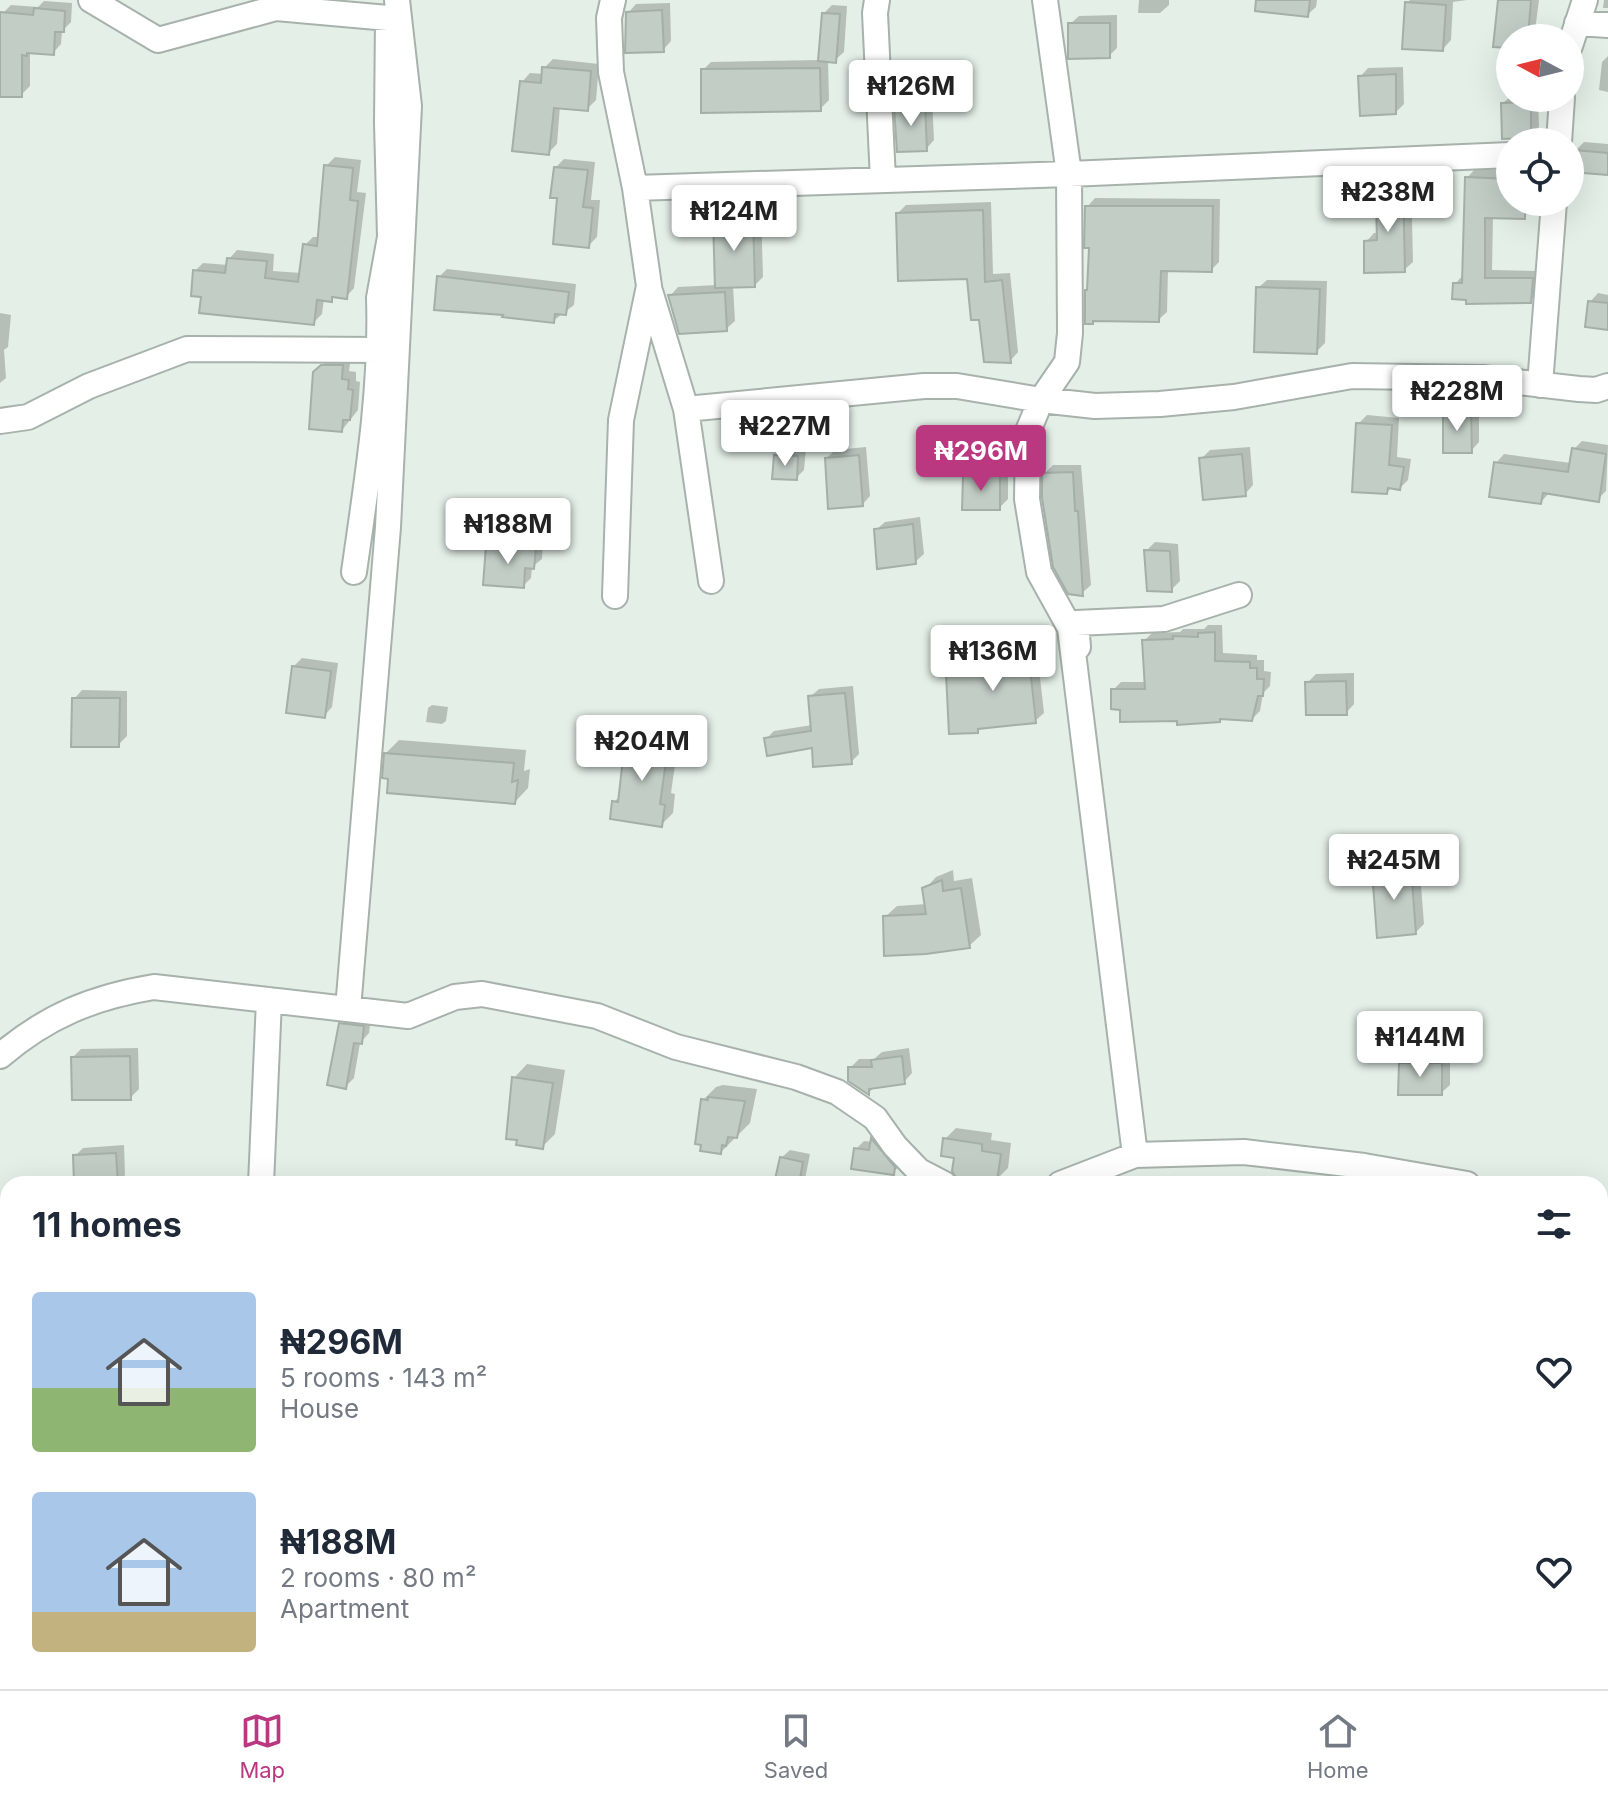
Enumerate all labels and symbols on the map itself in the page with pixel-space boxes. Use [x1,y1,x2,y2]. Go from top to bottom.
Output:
north arrow [1496,24,1584,112]
pin: ₦126M [855,60,967,128]
pin: ₦238M [1332,166,1444,234]
pin: ₦124M [678,185,790,253]
pin: ₦228M [1401,365,1513,433]
pin: ₦227M [729,400,841,468]
pin: ₦296M [925,425,1037,493]
pin: ₦188M [452,498,564,566]
pin: ₦136M [937,625,1049,693]
pin: ₦204M [586,715,698,783]
pin: ₦245M [1338,834,1450,902]
pin: ₦144M [1364,1011,1476,1079]

